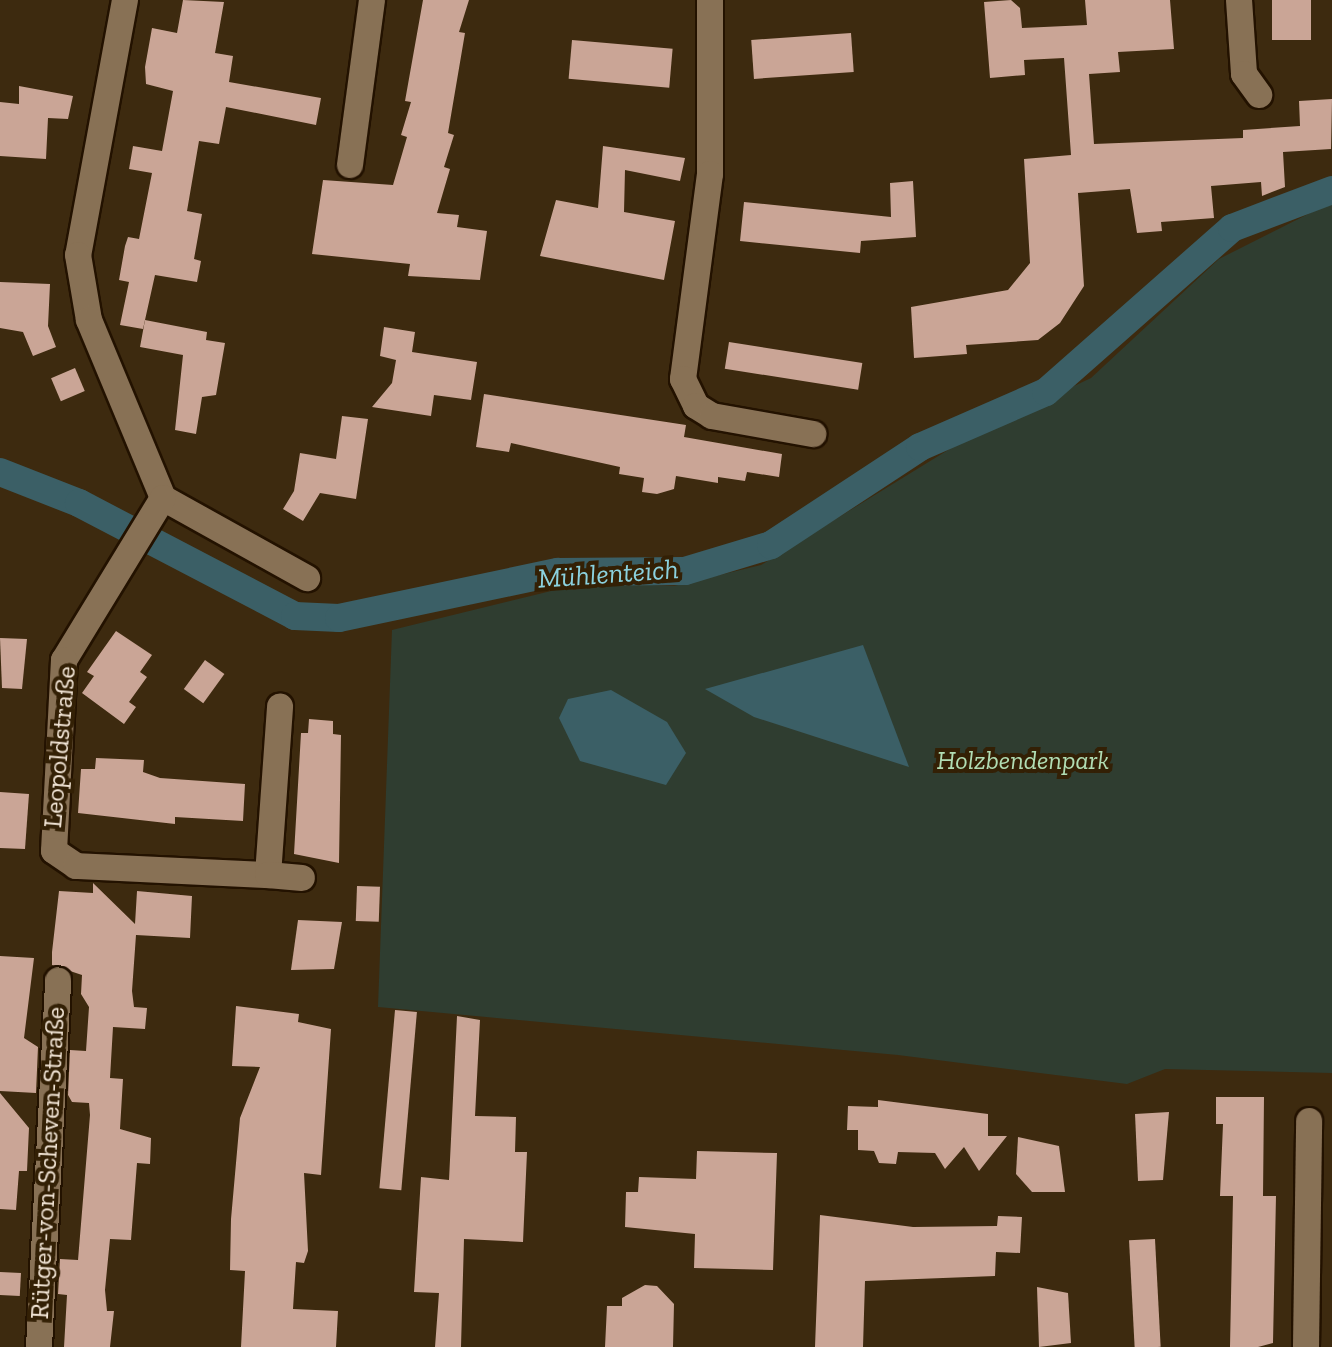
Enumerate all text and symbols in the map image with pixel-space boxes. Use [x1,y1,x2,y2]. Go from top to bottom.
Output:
water label: Mühlenteich [536,552,680,596]
street label: Leopoldstraße [37,665,83,829]
park label: Holzbendenpark [937,745,1109,777]
street label: Rütger-von-Scheven-Straße [24,1006,72,1320]

